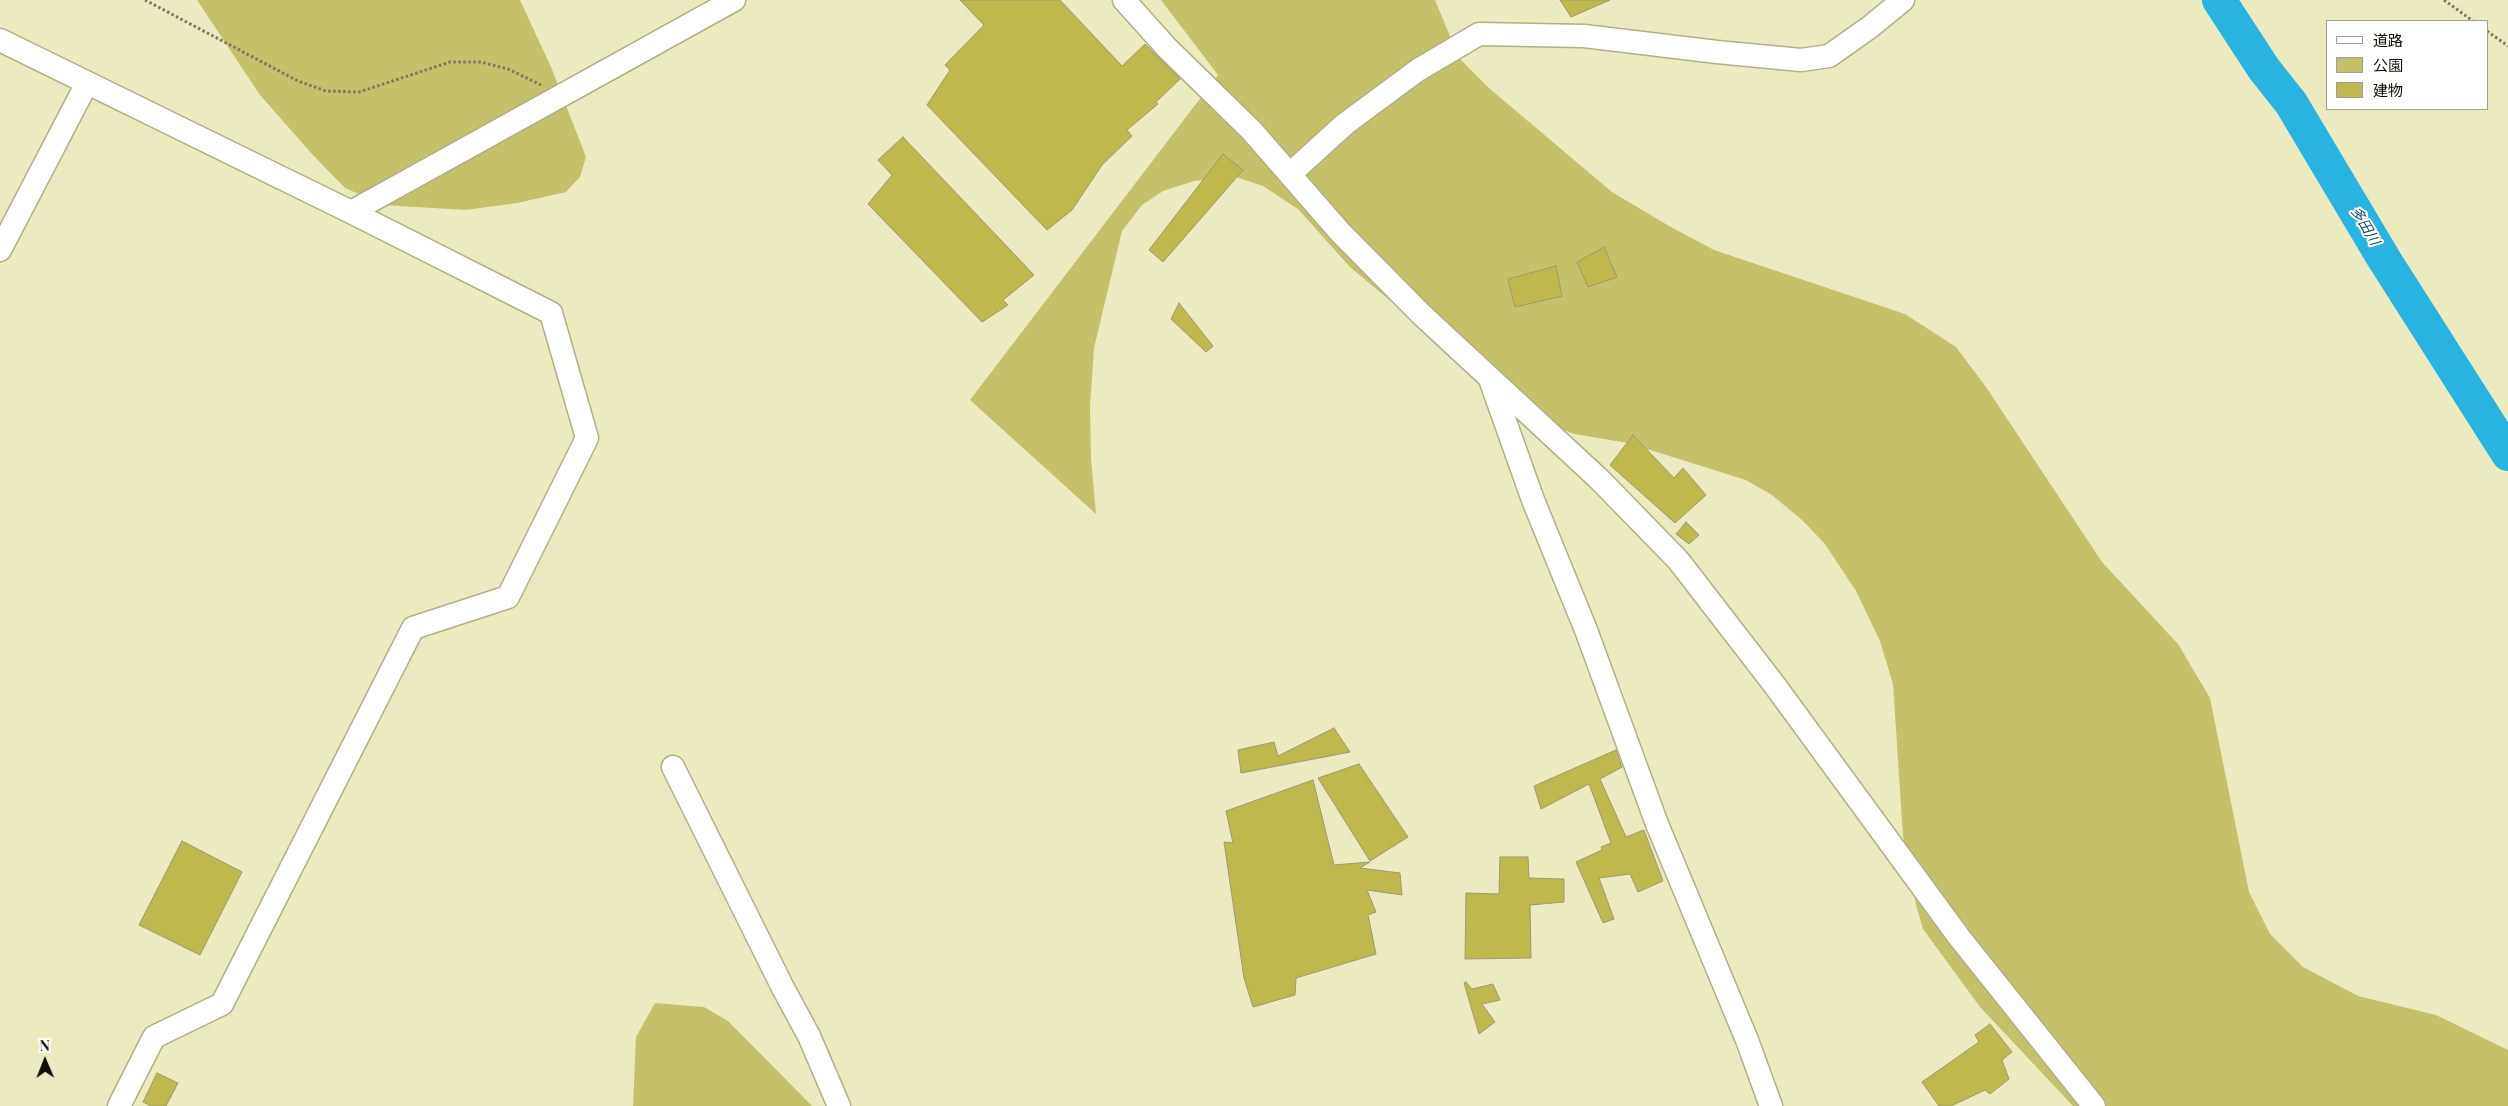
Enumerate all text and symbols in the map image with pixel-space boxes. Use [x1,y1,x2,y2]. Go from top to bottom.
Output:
legend [2326,20,2488,110]
text: 道路 [2373,30,2403,50]
text: 公園 [2373,55,2403,75]
text: 建物 [2373,80,2403,100]
water label: 多田川 [2347,204,2383,248]
north arrow [20,1036,70,1086]
text: N [40,1036,50,1055]

